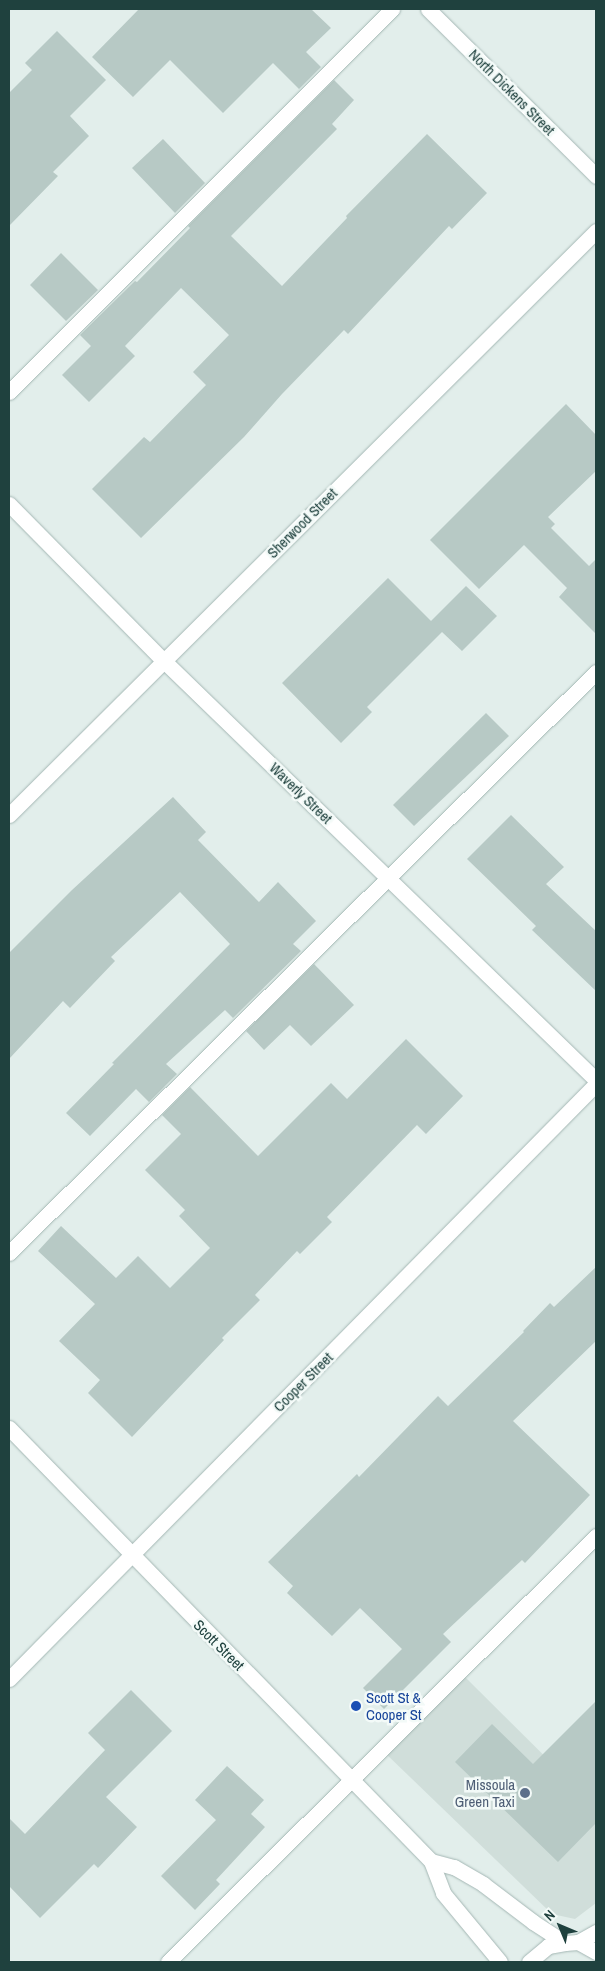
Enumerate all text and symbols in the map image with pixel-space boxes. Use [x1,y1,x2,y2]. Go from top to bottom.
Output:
street label: North Dickens Street [465,45,559,139]
street label: Sherwood Street [263,484,341,562]
street label: Waverly Street [266,759,336,827]
street label: Cooper Street [270,1349,336,1415]
street label: Scott Street [190,1616,248,1674]
place label: Scott St & Cooper St [366,1688,421,1723]
marker: Scott St & Cooper St [350,1700,362,1712]
place label: Missoula Green Taxi [455,1775,515,1810]
marker: Missoula Green Taxi [519,1787,531,1799]
north arrow [535,1901,585,1951]
text: N [540,1906,559,1925]

